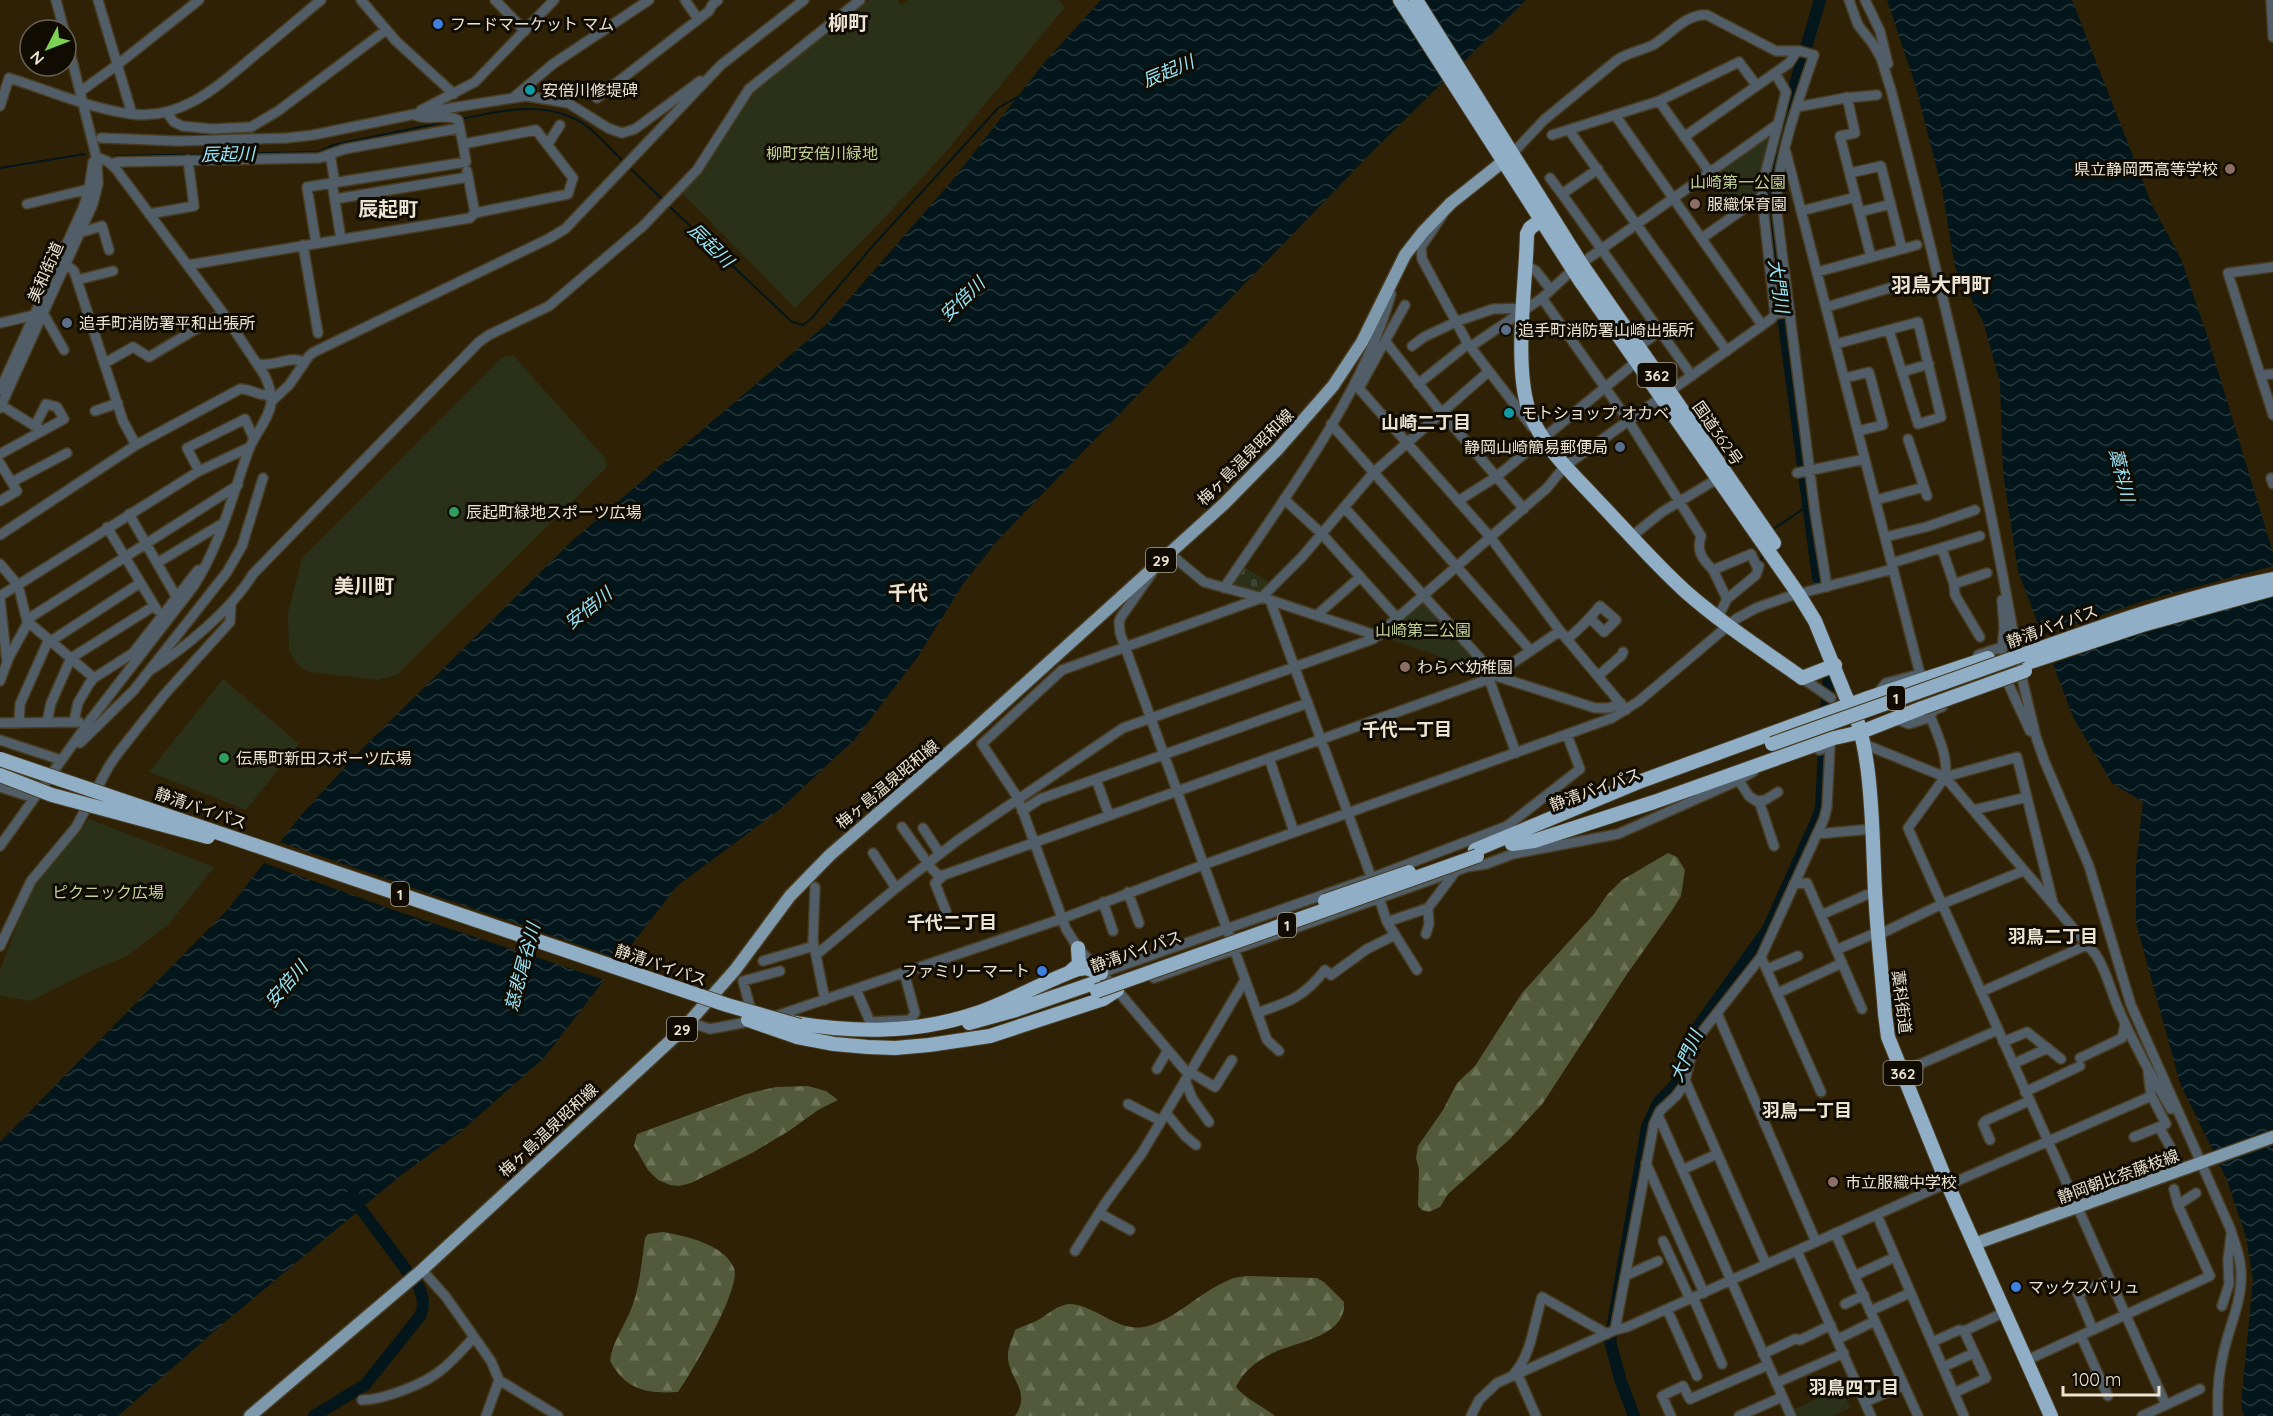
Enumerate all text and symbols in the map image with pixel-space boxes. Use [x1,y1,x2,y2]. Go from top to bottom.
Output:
district label: 柳町 [828,10,868,35]
place label: フードマーケット マム [450,14,614,34]
marker: フードマーケット マム [431,17,445,31]
north arrow [18,18,78,78]
text: N [25,47,48,69]
water label: 辰起川 [1139,49,1199,92]
place label: 安倍川修堤碑 [542,80,638,100]
marker: 安倍川修堤碑 [523,83,537,97]
water label: 辰起川 [201,142,257,166]
park label: 柳町安倍川緑地 [766,143,878,163]
place label: 県立静岡西高等学校 [2074,159,2218,179]
marker: 県立静岡西高等学校 [2223,162,2237,176]
park label: 山崎第一公園 [1690,172,1786,192]
place label: 服織保育園 [1707,194,1787,214]
district label: 辰起町 [358,196,418,221]
marker: 服織保育園 [1688,197,1702,211]
water label: 辰起川 [684,218,740,273]
street label: 美和街道 [23,239,67,305]
water label: 大門川 [1764,258,1794,316]
water label: 安倍川 [935,271,991,326]
district label: 羽鳥大門町 [1891,272,1991,297]
place label: 追手町消防署平和出張所 [79,313,255,333]
marker: 追手町消防署平和出張所 [60,316,74,330]
place label: 追手町消防署山崎出張所 [1518,320,1694,340]
marker: 追手町消防署山崎出張所 [1499,323,1513,337]
road number: 362 [1638,363,1676,387]
street label: 国道362号 [1689,397,1747,469]
place label: モトショップ オカベ [1521,403,1669,423]
street label: 梅ヶ島温泉昭和線 [1193,405,1297,509]
marker: モトショップ オカベ [1502,406,1516,420]
district label: 山崎二丁目 [1381,411,1471,434]
place label: 静岡山崎簡易郵便局 [1464,437,1608,457]
marker: 静岡山崎簡易郵便局 [1613,440,1627,454]
water label: 藁科川 [2104,446,2140,506]
place label: 辰起町緑地スポーツ広場 [466,502,642,522]
marker: 辰起町緑地スポーツ広場 [447,505,461,519]
road number: 29 [1146,548,1176,572]
district label: 美川町 [334,573,394,598]
district label: 千代 [888,580,928,605]
water label: 安倍川 [560,581,618,634]
street label: 静清バイパス [2004,600,2100,652]
park label: 山崎第二公園 [1375,620,1471,640]
place label: わらべ幼稚園 [1417,657,1513,677]
marker: わらべ幼稚園 [1398,660,1412,674]
road number: 1 [1887,686,1905,710]
district label: 千代一丁目 [1362,718,1452,741]
street label: 梅ヶ島温泉昭和線 [832,735,942,833]
place label: 伝馬町新田スポーツ広場 [236,748,412,768]
marker: 伝馬町新田スポーツ広場 [217,751,231,765]
street label: 静清バイパス [1547,763,1643,815]
street label: 静清バイパス [153,783,249,833]
park label: ピクニック広場 [52,882,164,902]
road number: 1 [391,882,409,906]
district label: 千代二丁目 [907,911,997,934]
road number: 1 [1278,913,1296,937]
water label: 慈悲尾谷川 [499,919,545,1013]
district label: 羽鳥二丁目 [2008,925,2098,948]
street label: 静清バイパス [1088,926,1184,976]
street label: 静清バイパス [613,940,709,990]
water label: 安倍川 [260,955,314,1012]
place label: ファミリーマート [902,961,1030,981]
marker: ファミリーマート [1035,964,1049,978]
street label: 藁科街道 [1888,969,1916,1035]
road number: 29 [667,1017,697,1041]
water label: 大門川 [1665,1025,1708,1085]
road number: 362 [1884,1061,1922,1085]
street label: 梅ヶ島温泉昭和線 [494,1079,602,1181]
district label: 羽鳥一丁目 [1762,1099,1852,1122]
street label: 静岡朝比奈藤枝線 [2054,1145,2182,1207]
place label: 市立服織中学校 [1845,1172,1957,1192]
marker: 市立服織中学校 [1826,1175,1840,1189]
place label: マックスバリュ [2028,1277,2140,1297]
marker: マックスバリュ [2009,1280,2023,1294]
scale bar [2063,1359,2159,1397]
text: 100 m [2072,1368,2121,1391]
district label: 羽鳥四丁目 [1809,1376,1899,1399]

